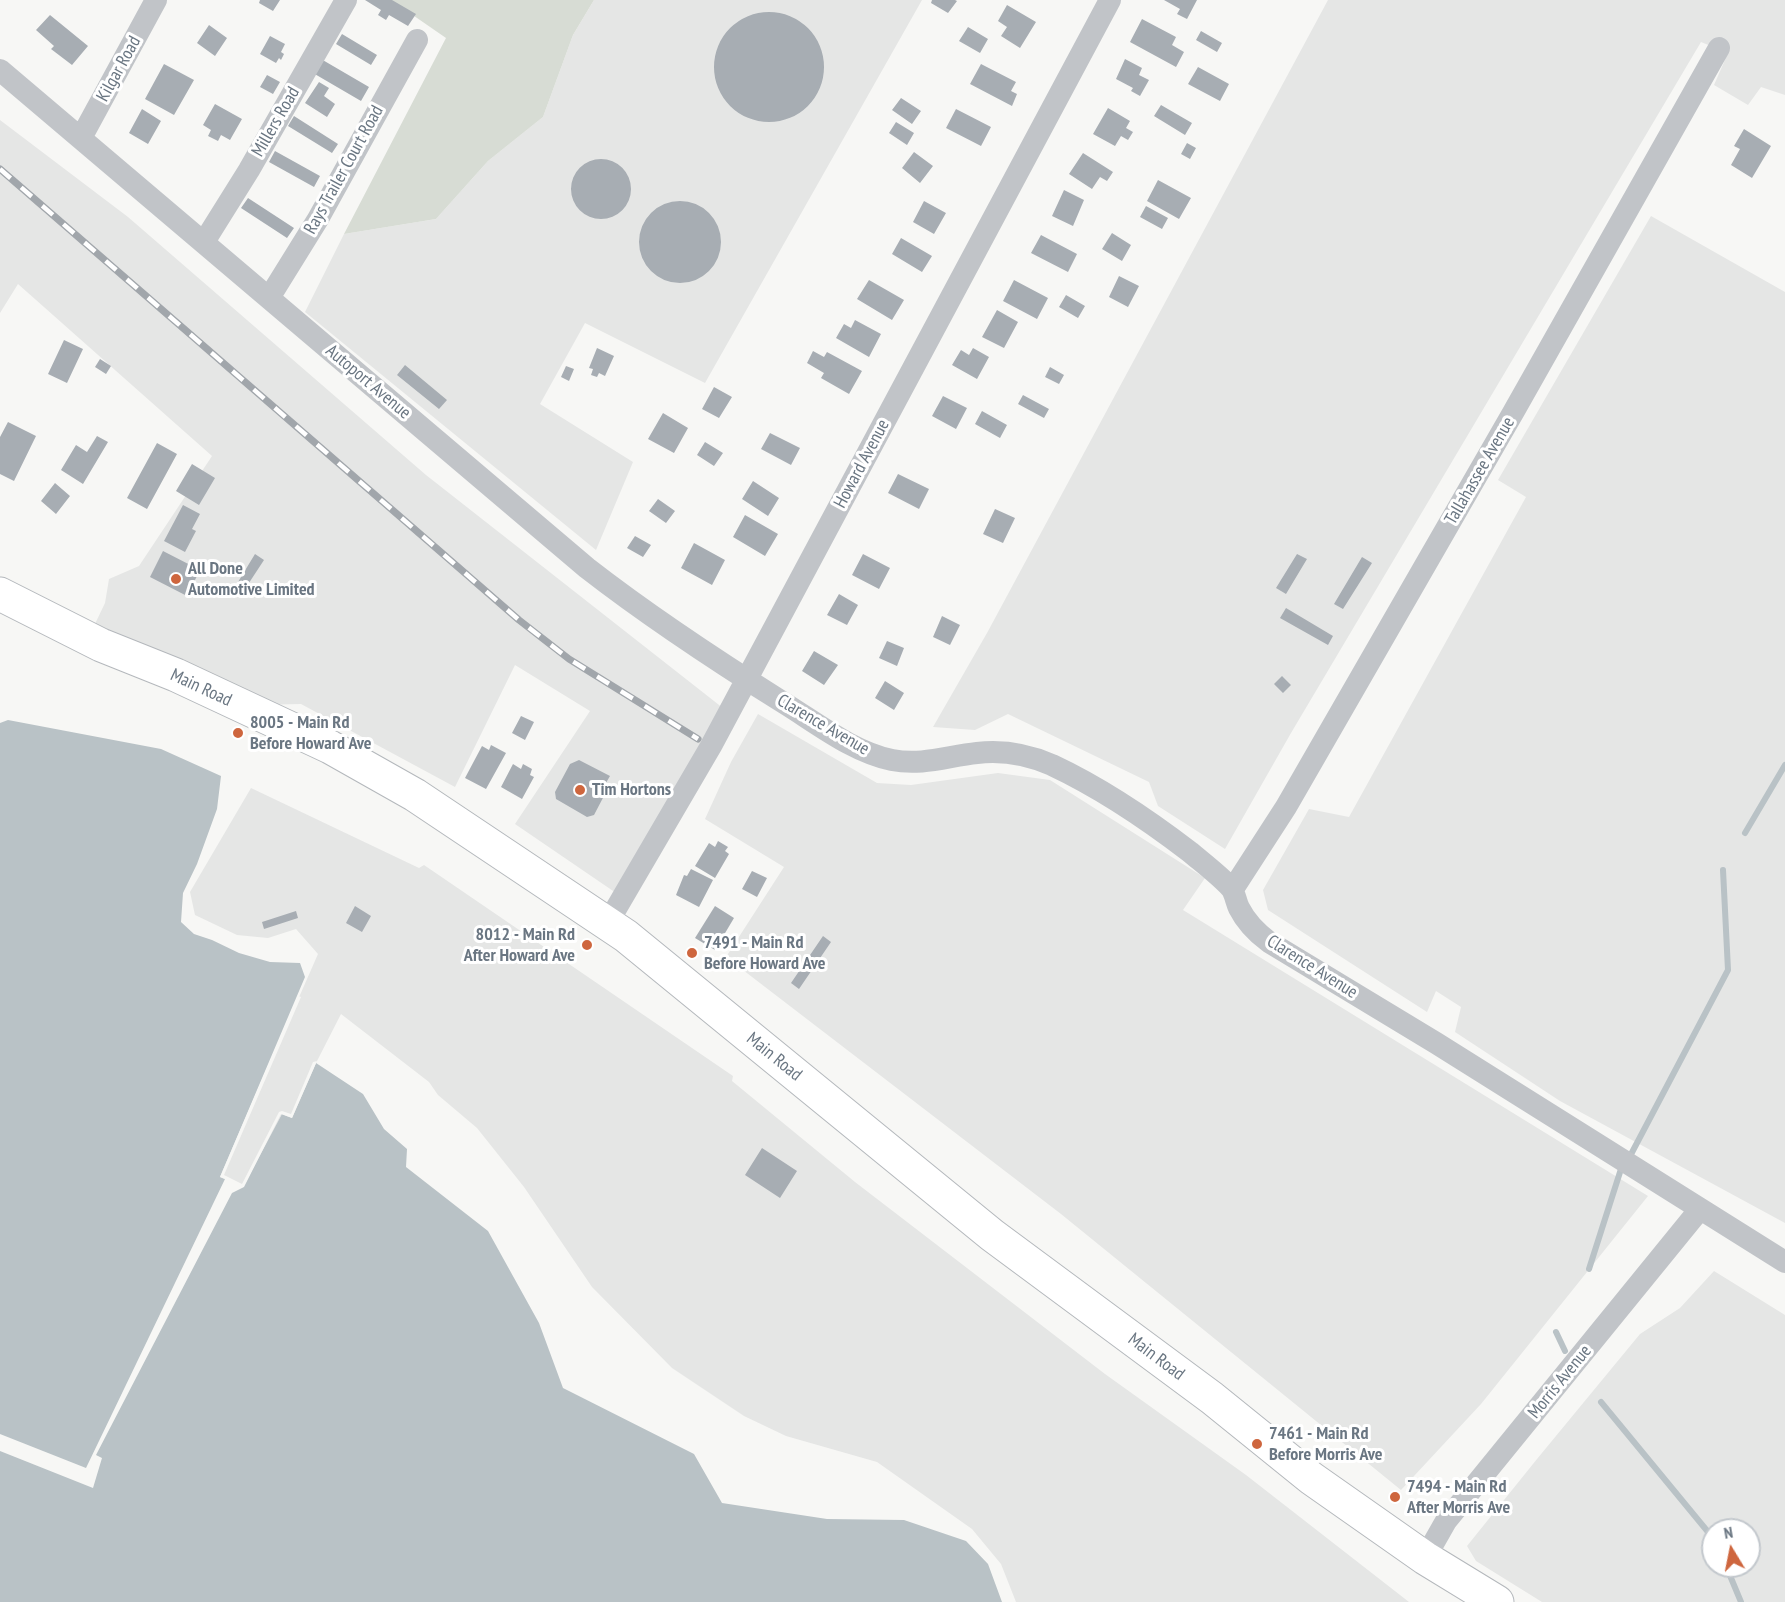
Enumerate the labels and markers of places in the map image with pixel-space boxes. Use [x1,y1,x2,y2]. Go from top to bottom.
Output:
place label: All Done Automotive Limited [188,558,315,600]
marker: All Done Automotive Limited [169,572,183,586]
place label: 8005 - Main Rd Before Howard Ave [250,712,372,754]
marker: 8005 - Main Rd Before Howard Ave [231,726,245,740]
place label: Tim Hortons [592,779,671,801]
marker: Tim Hortons [573,783,587,797]
place label: 8012 - Main Rd After Howard Ave [464,924,575,966]
place label: 7491 - Main Rd Before Howard Ave [704,932,826,974]
marker: 8012 - Main Rd After Howard Ave [580,938,594,952]
marker: 7491 - Main Rd Before Howard Ave [685,946,699,960]
place label: 7461 - Main Rd Before Morris Ave [1269,1423,1382,1466]
marker: 7461 - Main Rd Before Morris Ave [1250,1437,1264,1451]
place label: 7494 - Main Rd After Morris Ave [1407,1476,1510,1518]
marker: 7494 - Main Rd After Morris Ave [1388,1490,1402,1504]

